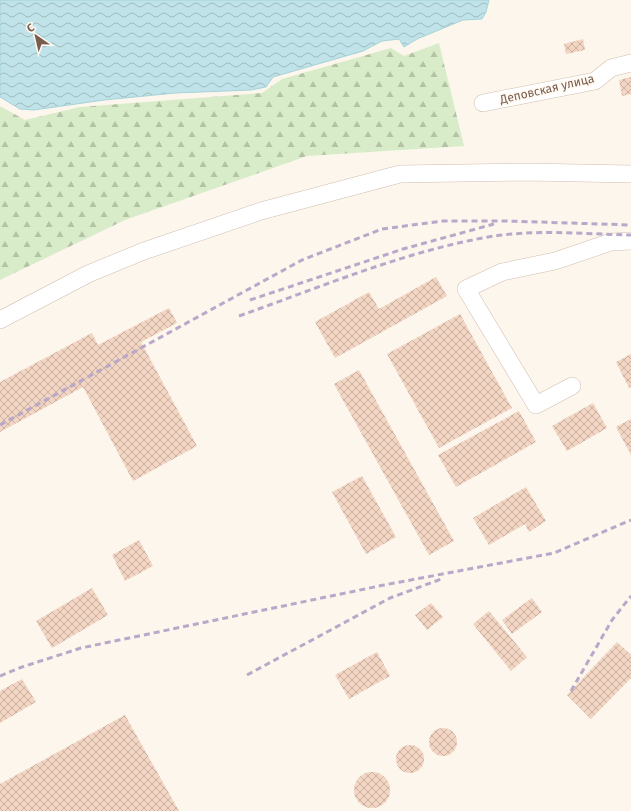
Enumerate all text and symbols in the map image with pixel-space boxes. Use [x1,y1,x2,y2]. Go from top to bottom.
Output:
north arrow [16,16,56,56]
text: С [24,21,38,35]
street label: Деповская улица [498,71,595,107]

